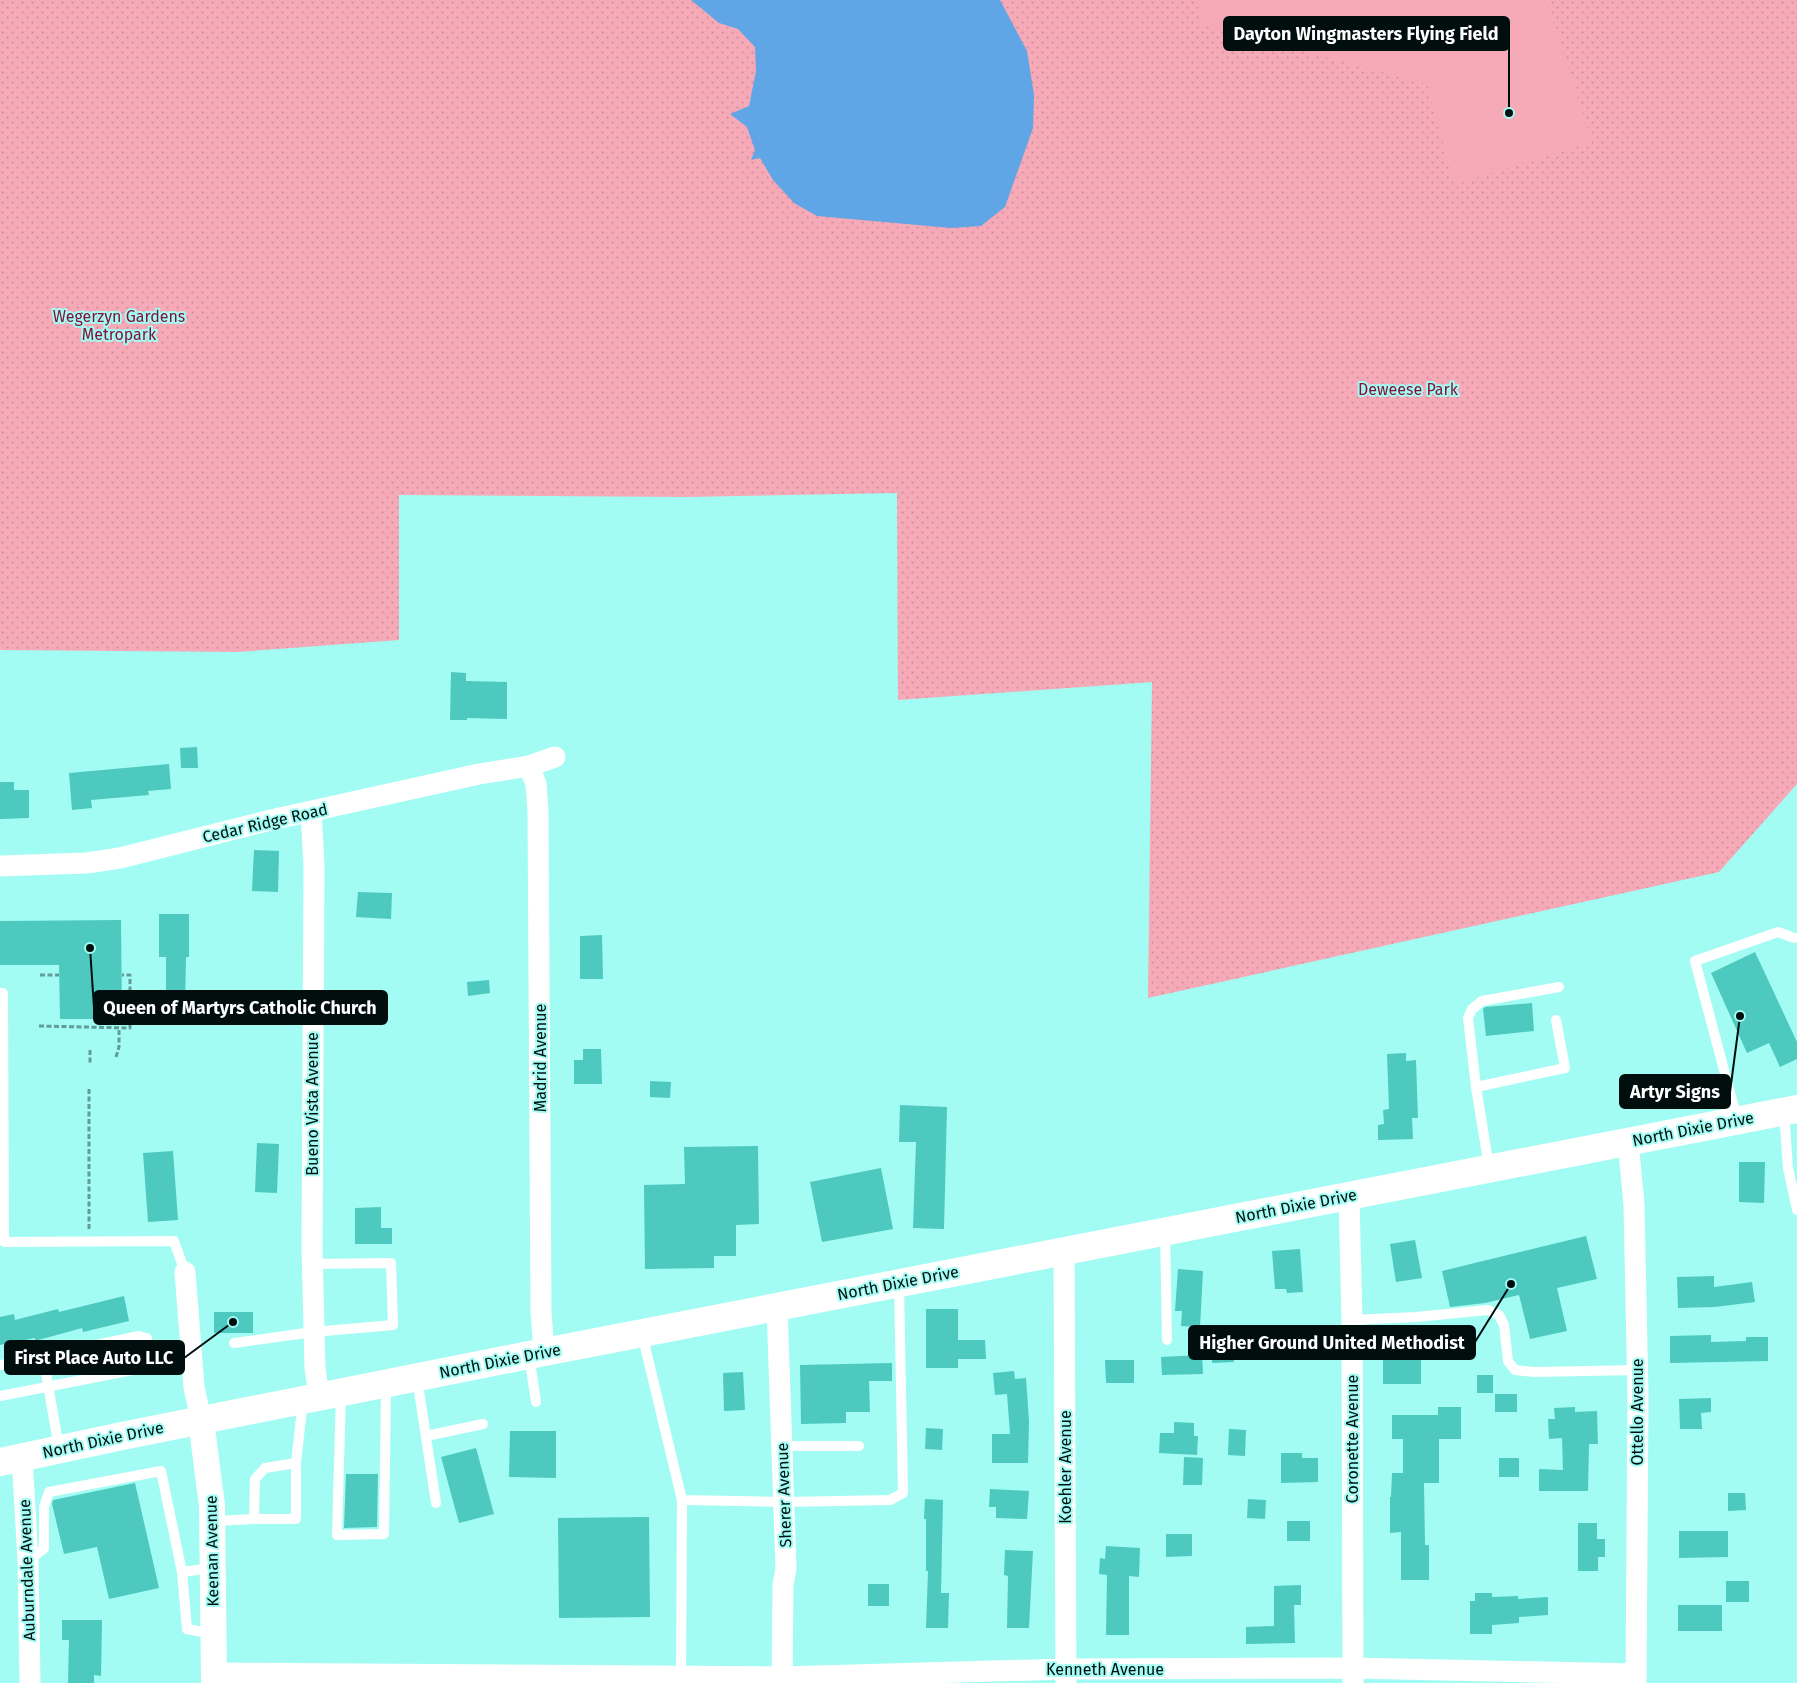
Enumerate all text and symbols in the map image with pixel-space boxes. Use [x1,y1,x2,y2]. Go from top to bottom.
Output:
callout: Dayton Wingmasters Flying Field [1224,17,1509,50]
text: Dayton Wingmasters Flying Field [1233,23,1499,45]
park label: Wegerzyn Gardens Metropark [53,307,185,344]
park label: Deweese Park [1358,380,1459,399]
street label: Cedar Ridge Road [201,799,329,847]
callout: Queen of Martyrs Catholic Church [94,991,387,1024]
text: Queen of Martyrs Catholic Church [103,997,377,1019]
street label: Madrid Avenue [531,1004,550,1112]
street label: Bueno Vista Avenue [303,1032,322,1176]
callout: Artyr Signs [1620,1075,1730,1108]
text: Artyr Signs [1629,1081,1720,1103]
street label: North Dixie Drive [1631,1108,1755,1150]
street label: North Dixie Drive [1234,1185,1358,1227]
street label: North Dixie Drive [836,1262,960,1304]
callout: Higher Ground United Methodist [1189,1326,1475,1359]
text: Higher Ground United Methodist [1199,1332,1466,1354]
street label: North Dixie Drive [438,1340,562,1382]
callout: First Place Auto LLC [5,1341,184,1374]
text: First Place Auto LLC [15,1347,174,1369]
street label: Ottello Avenue [1628,1358,1647,1466]
street label: Coronette Avenue [1343,1375,1362,1503]
street label: Koehler Avenue [1056,1410,1075,1524]
street label: North Dixie Drive [41,1418,165,1462]
street label: Sherer Avenue [773,1442,795,1548]
street label: Keenan Avenue [202,1495,222,1607]
street label: Auburndale Avenue [15,1499,39,1641]
street label: Kenneth Avenue [1046,1660,1164,1679]

